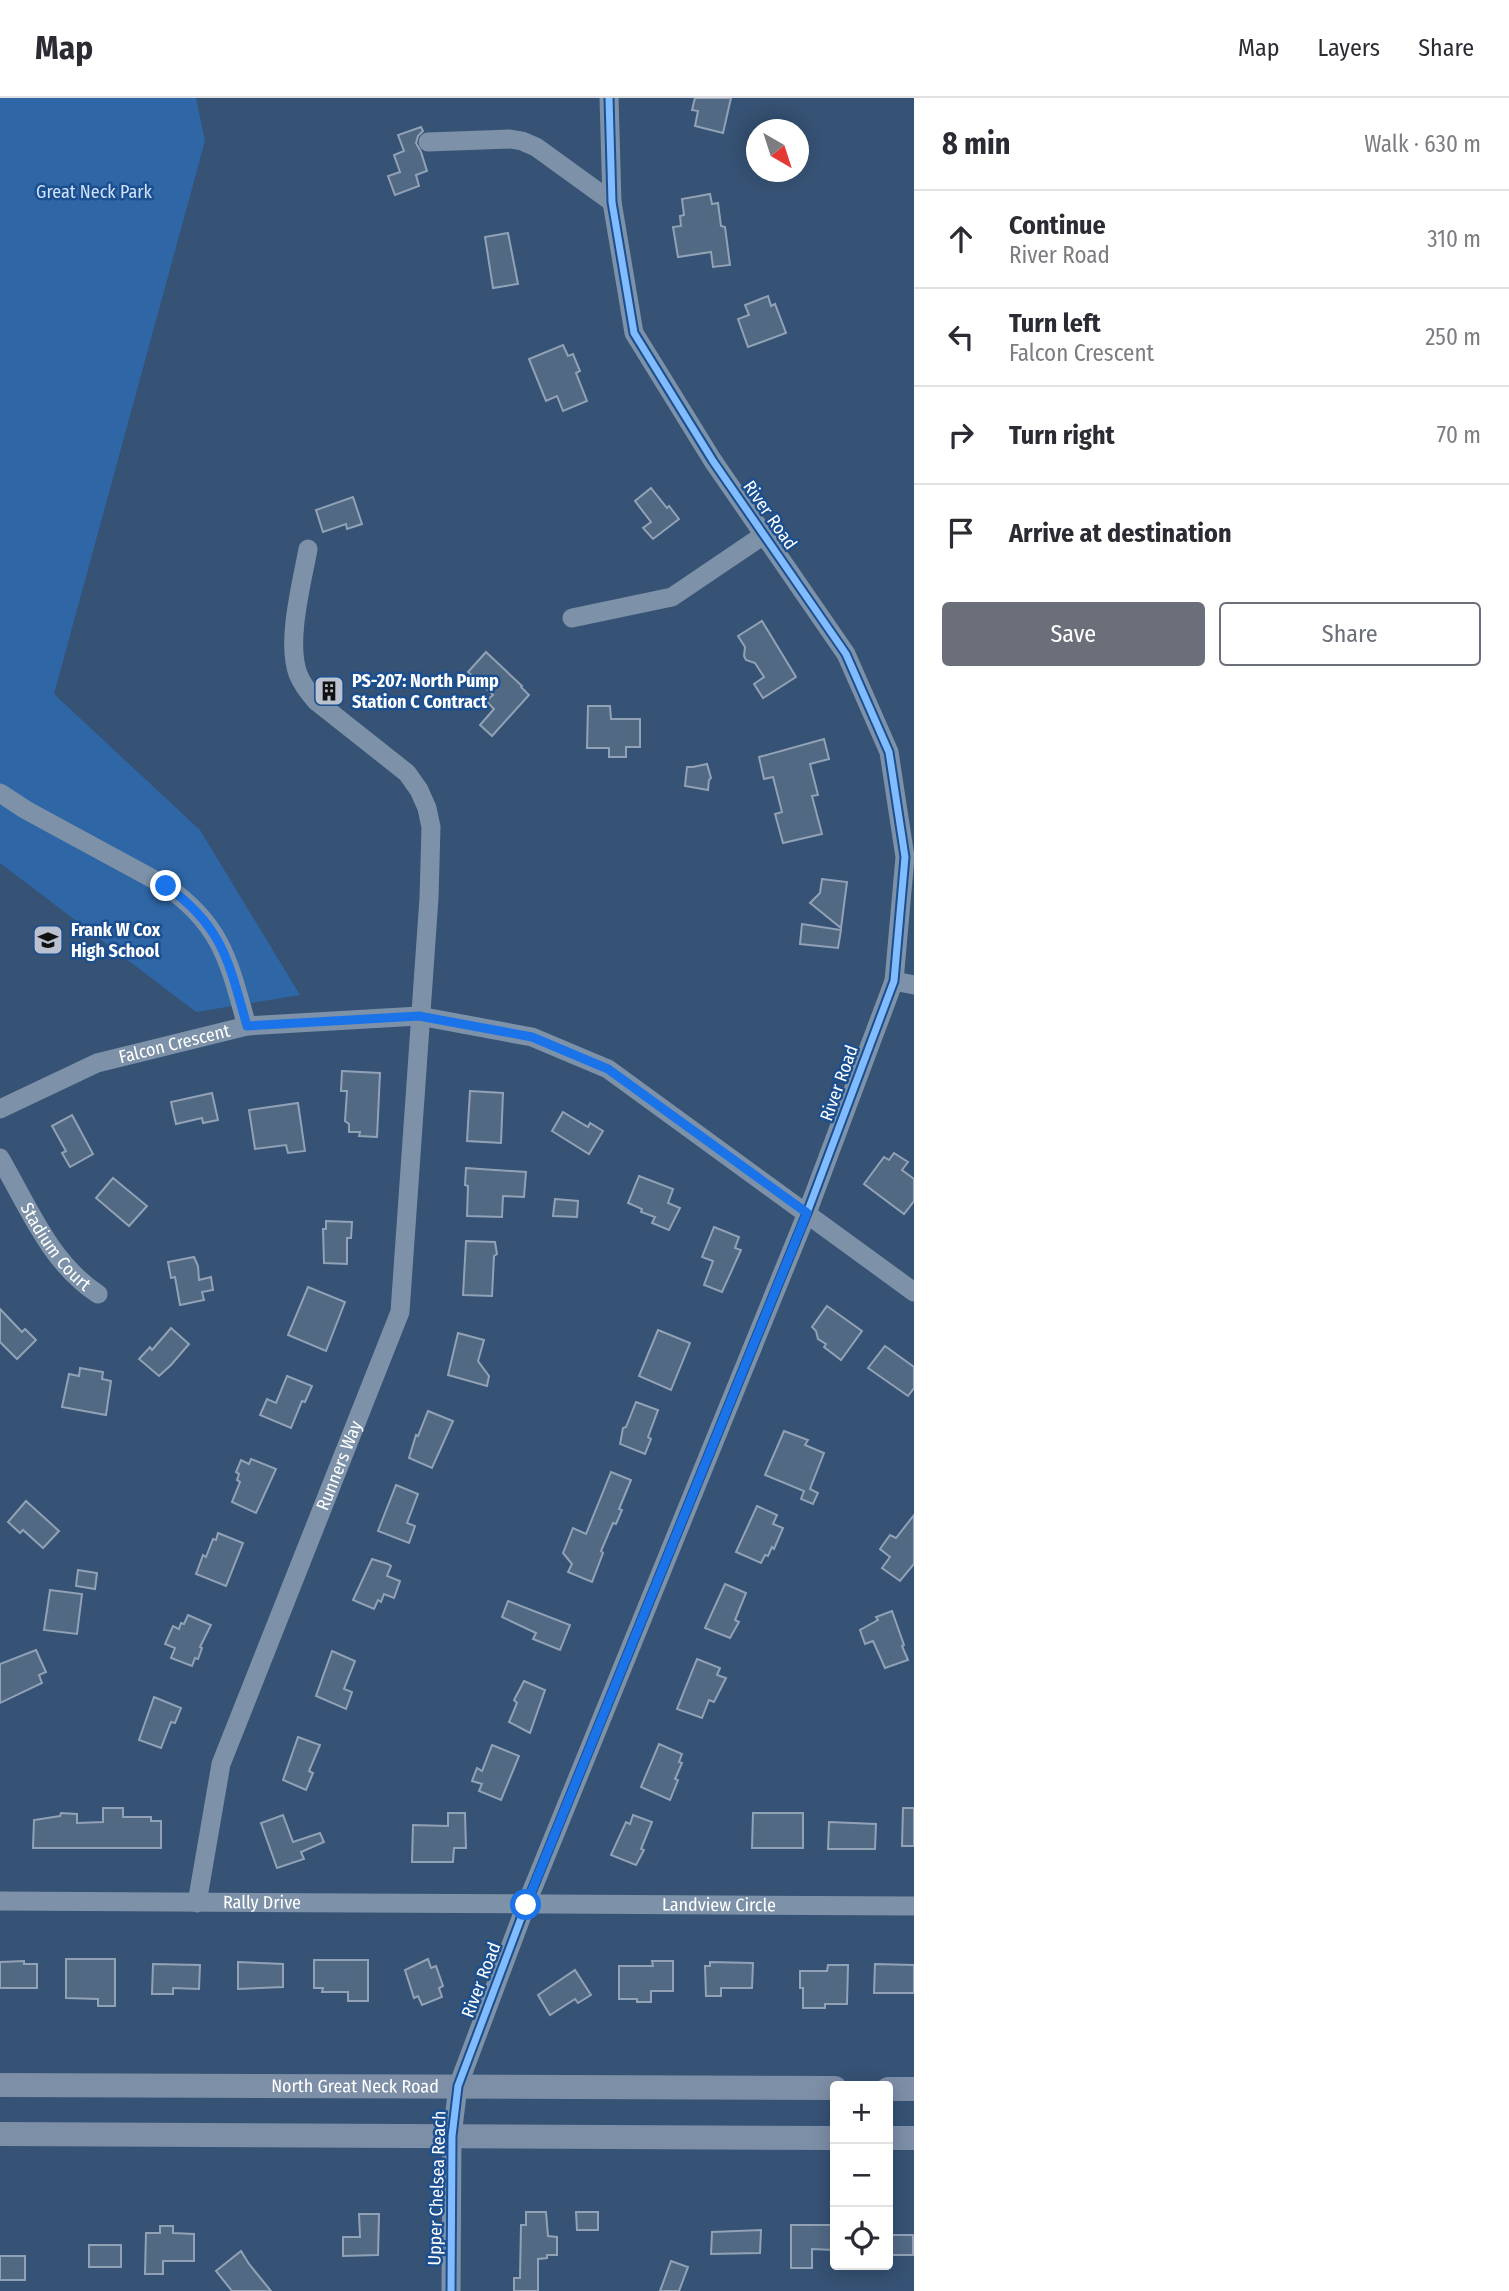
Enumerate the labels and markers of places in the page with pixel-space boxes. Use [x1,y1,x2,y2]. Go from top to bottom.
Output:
place label: PS-207: North Pump Station C Contract [352,670,499,713]
building icon: PS-207: North Pump Station C Contract [312,674,346,708]
place label: Frank W Cox High School [71,919,161,962]
school or university icon: Frank W Cox High School [31,923,65,957]

